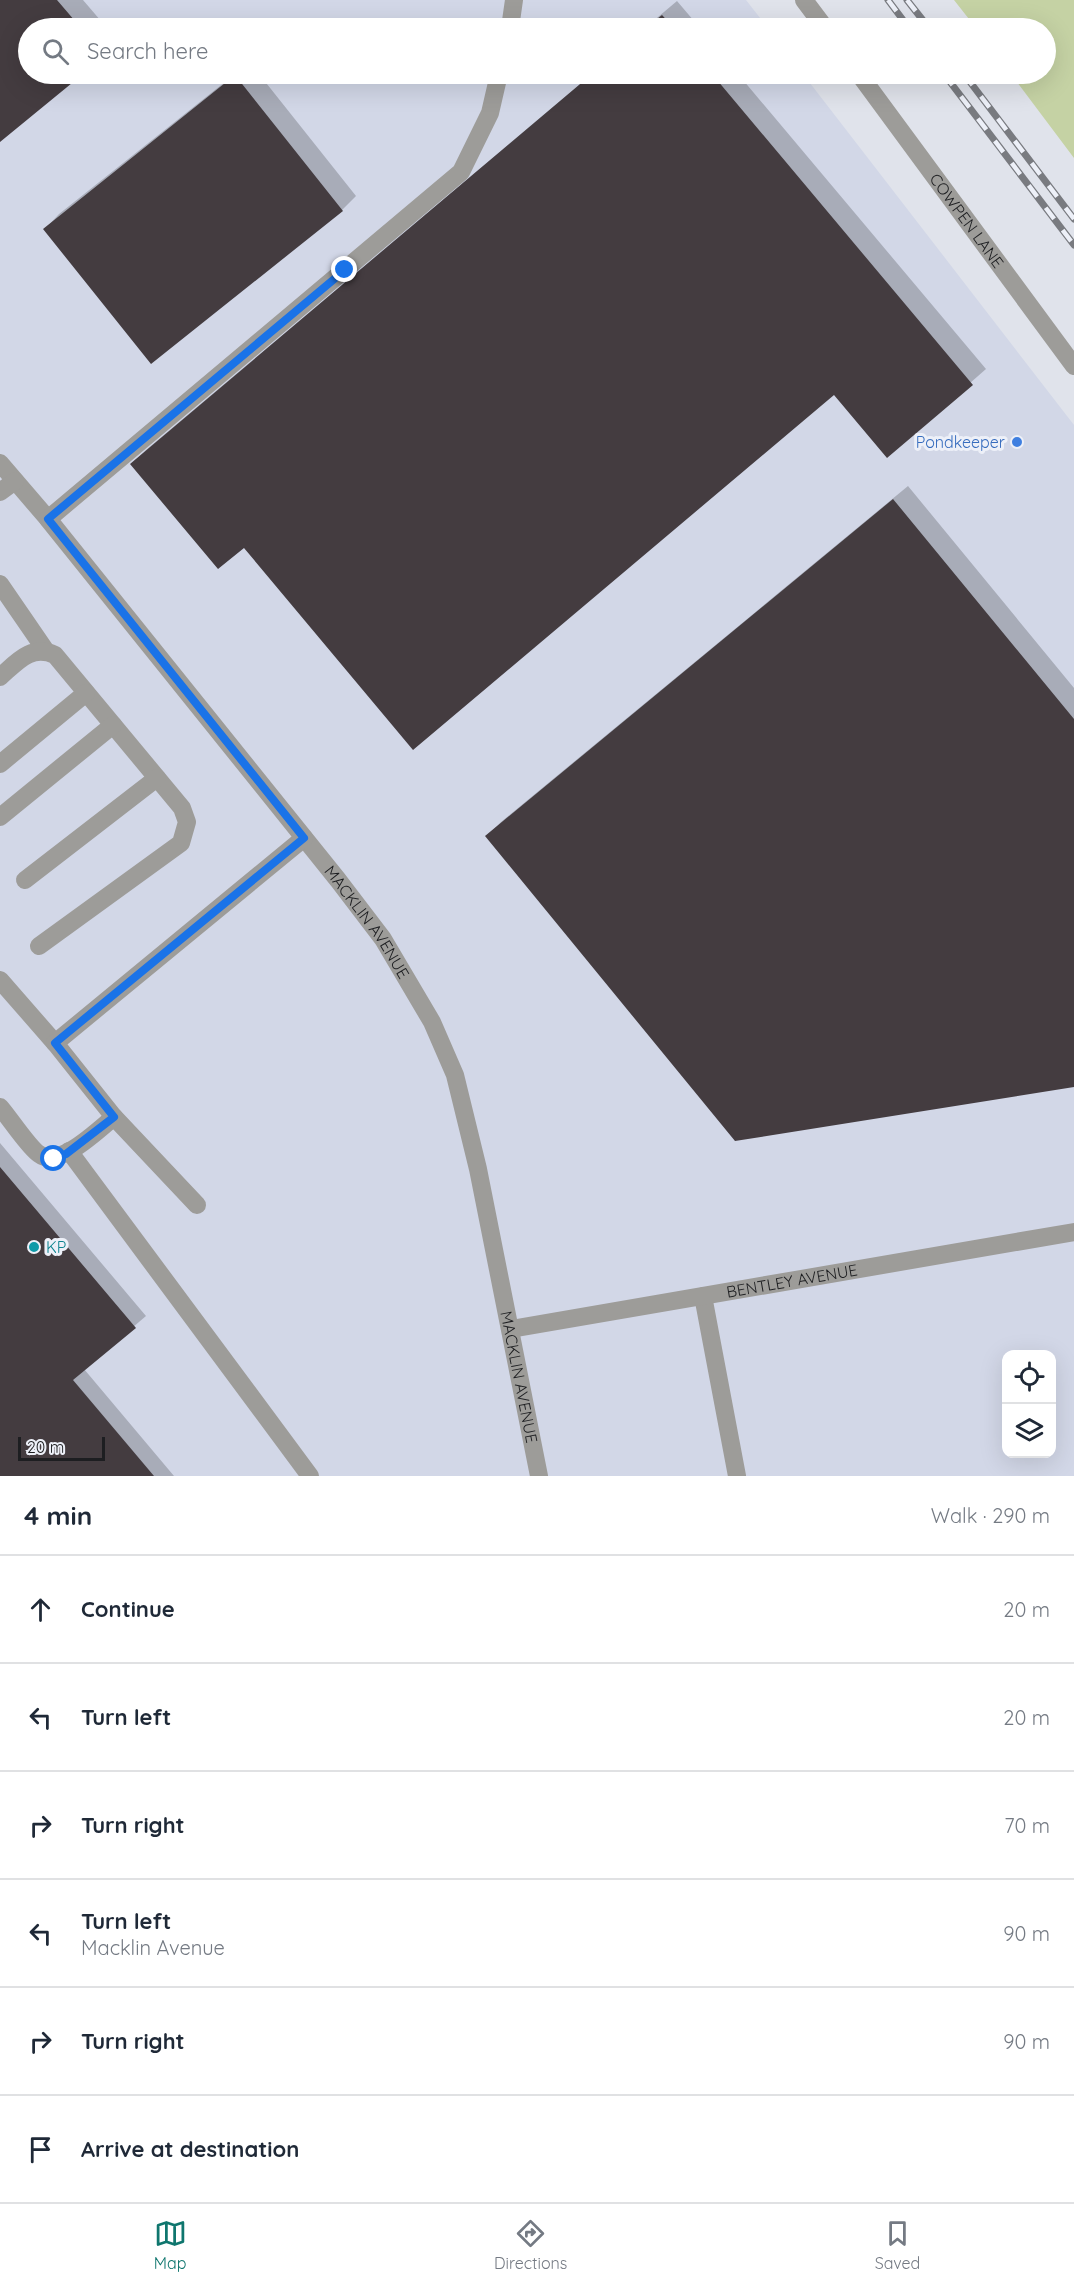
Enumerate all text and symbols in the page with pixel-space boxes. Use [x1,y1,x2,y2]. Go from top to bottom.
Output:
search box [18,18,1056,84]
icon: search [39,35,72,68]
text: Search here [87,37,208,65]
street label: COWPEN LANE [926,169,1008,272]
route end [331,256,357,282]
place label: Pondkeeper [916,432,1005,452]
marker: Pondkeeper [1010,435,1024,449]
street label: MACKLIN AVENUE [320,861,414,982]
route start [40,1145,66,1171]
place label: KP [46,1237,66,1257]
marker: KP [27,1240,41,1254]
street label: BENTLEY AVENUE [725,1259,859,1302]
street label: MACKLIN AVENUE [496,1309,542,1445]
map controls [1002,1350,1056,1458]
button: locate [1002,1350,1056,1404]
button: layers [1002,1404,1056,1458]
scale bar [18,1434,105,1462]
text: 20 m [27,1437,64,1457]
text: 4 min [24,1499,92,1532]
text: Walk · 290 m [931,1503,1050,1528]
icon: ahead [24,1593,57,1626]
text: Continue [81,1595,175,1623]
text: 20 m [1003,1597,1050,1622]
icon: left [24,1701,57,1734]
text: Turn left [81,1703,171,1731]
text: 20 m [1003,1705,1050,1730]
icon: right [24,1809,57,1842]
text: Turn right [81,1811,185,1839]
text: 70 m [1004,1813,1050,1838]
text: Turn left [81,1907,171,1935]
icon: left [24,1917,57,1950]
text: 90 m [1003,1921,1050,1946]
text: Macklin Avenue [81,1935,225,1960]
icon: right [24,2025,57,2058]
text: Turn right [81,2027,185,2055]
text: 90 m [1003,2029,1050,2054]
icon: arrive [24,2133,57,2166]
text: Arrive at destination [81,2135,299,2163]
tab: Map [154,2217,187,2273]
tab: Directions [494,2217,567,2273]
tab: Saved [875,2217,920,2273]

